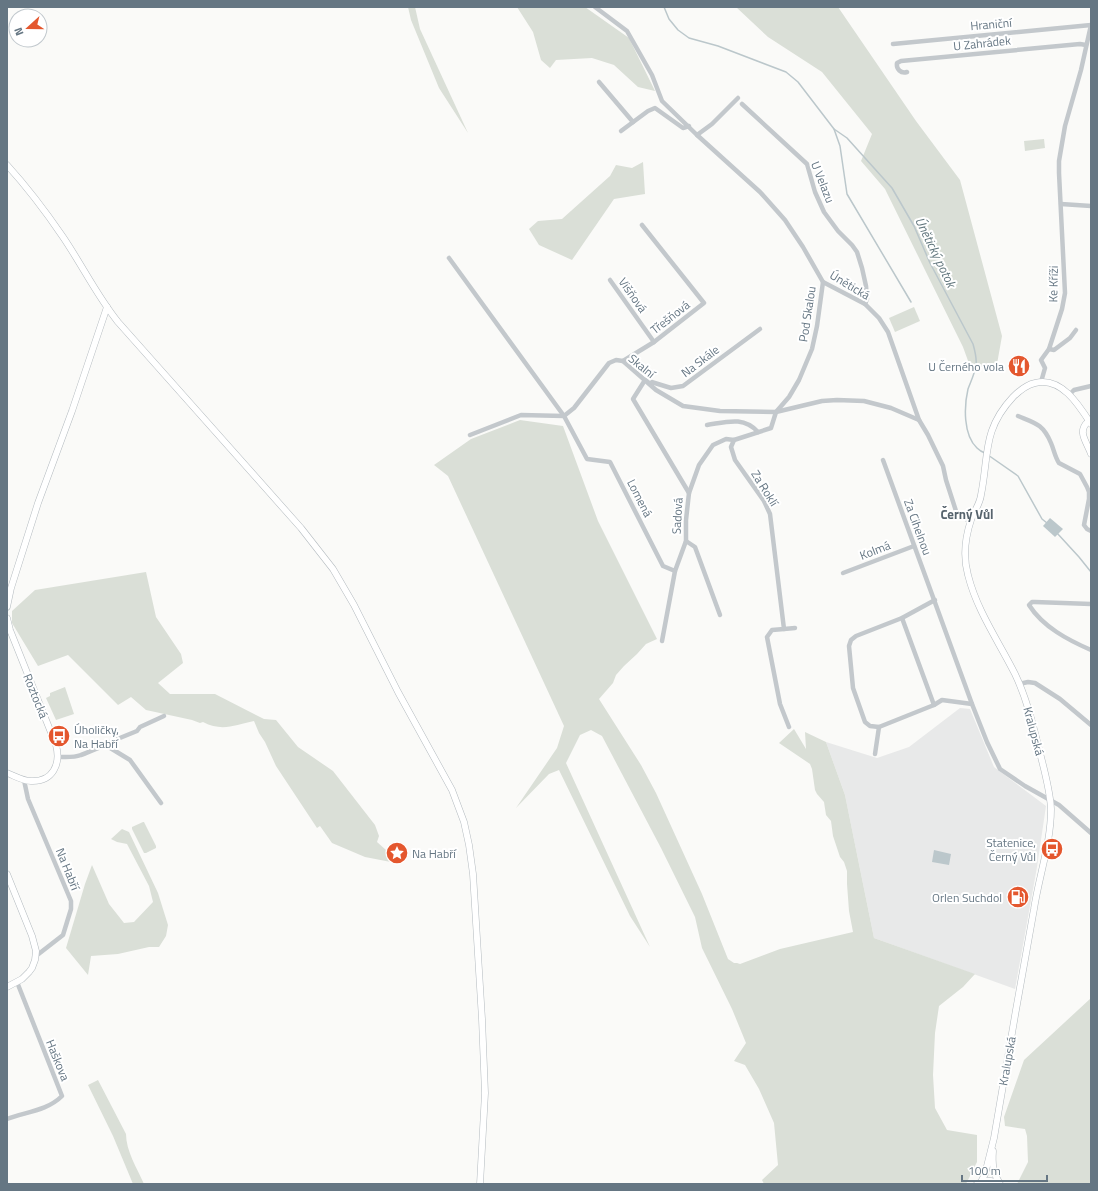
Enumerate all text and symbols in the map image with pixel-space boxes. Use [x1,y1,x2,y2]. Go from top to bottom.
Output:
north arrow [8,8,48,48]
street label: Hraniční [969,13,1014,35]
text: N [10,25,27,38]
street label: U Zahrádek [952,31,1012,55]
street label: U Velazu [806,158,840,206]
water label: Únětický potok [910,213,963,293]
street label: Ke Kříži [1043,265,1063,303]
street label: Únětická [826,266,874,304]
street label: Višňová [614,273,652,317]
street label: Pod Skalou [793,285,821,343]
street label: Třešňová [646,295,694,339]
street label: Na Skále [677,340,723,382]
street label: Skalní [624,349,661,384]
restaurant icon: U Černého vola [1006,353,1032,379]
place label: U Černého vola [928,357,1004,376]
street label: Za Roklí [746,466,784,511]
street label: Lomená [622,476,658,520]
street label: Za Cihelnou [899,496,937,558]
street label: Sadová [667,497,687,535]
district label: Černý Vůl [940,504,994,524]
street label: Kolmá [857,535,893,565]
street label: Roztocká [18,671,54,721]
street label: Kralupská [1018,705,1050,757]
place label: Úholičky, Na Habří [74,720,119,753]
bus stop icon: Úholičky, Na Habří [46,723,72,749]
place label: Statenice, Černý Vůl [986,833,1036,866]
bus stop icon: Statenice, Černý Vůl [1039,836,1065,862]
place icon: Na Habří [384,840,410,866]
place label: Na Habří [412,844,457,863]
street label: Na Habří [51,845,86,894]
fuel station icon: Orlen Suchdol [1005,884,1031,910]
place label: Orlen Suchdol [932,888,1002,907]
street label: Kralupská [993,1035,1021,1087]
street label: Haškova [41,1036,75,1084]
scale bar [962,1157,1047,1183]
text: 100 m [968,1161,1001,1180]

